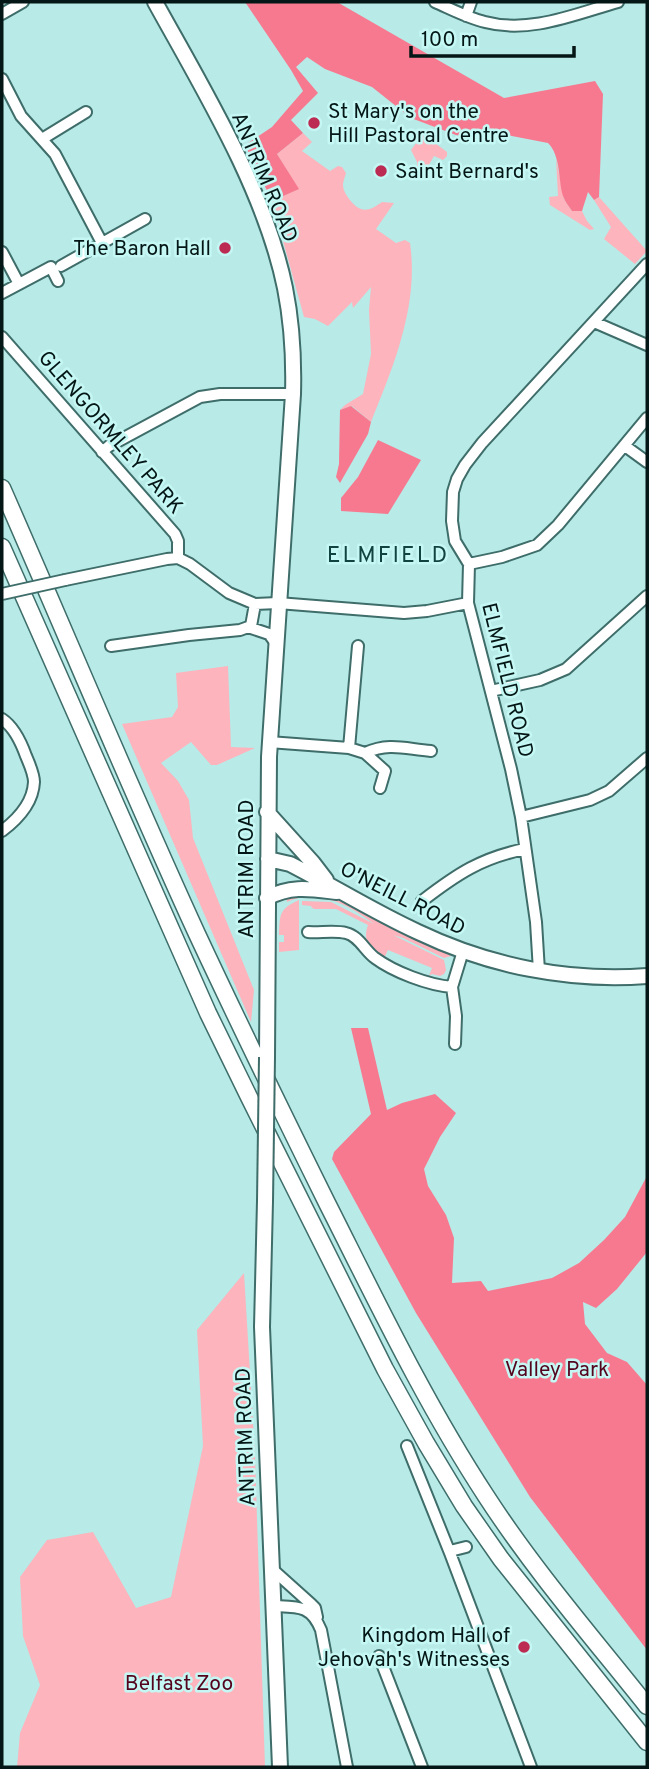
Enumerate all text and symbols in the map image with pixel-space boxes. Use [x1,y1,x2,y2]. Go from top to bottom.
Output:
scale bar [411,14,574,58]
text: 100 m [421,27,478,54]
place label: St Mary's on the Hill Pastoral Centre [328,99,509,150]
street label: ANTRIM ROAD [224,108,303,247]
marker: St Mary's on the Hill Pastoral Centre [306,115,322,131]
place label: Saint Bernard's [395,159,539,186]
marker: Saint Bernard's [373,163,389,179]
place label: The Baron Hall [73,236,211,263]
marker: The Baron Hall [217,240,233,256]
street label: GLENGORMLEY PARK [31,346,188,520]
district label: ELMFIELD [327,542,449,571]
street label: ELMFIELD ROAD [474,600,539,761]
street label: ANTRIM ROAD [234,800,261,938]
street label: O'NEILL ROAD [335,856,470,943]
park label: Valley Park [505,1357,609,1384]
street label: ANTRIM ROAD [231,1367,262,1507]
place label: Kingdom Hall of Jehovah's Witnesses [318,1623,510,1674]
marker: Kingdom Hall of Jehovah's Witnesses [516,1639,532,1655]
park label: Belfast Zoo [125,1671,233,1698]

